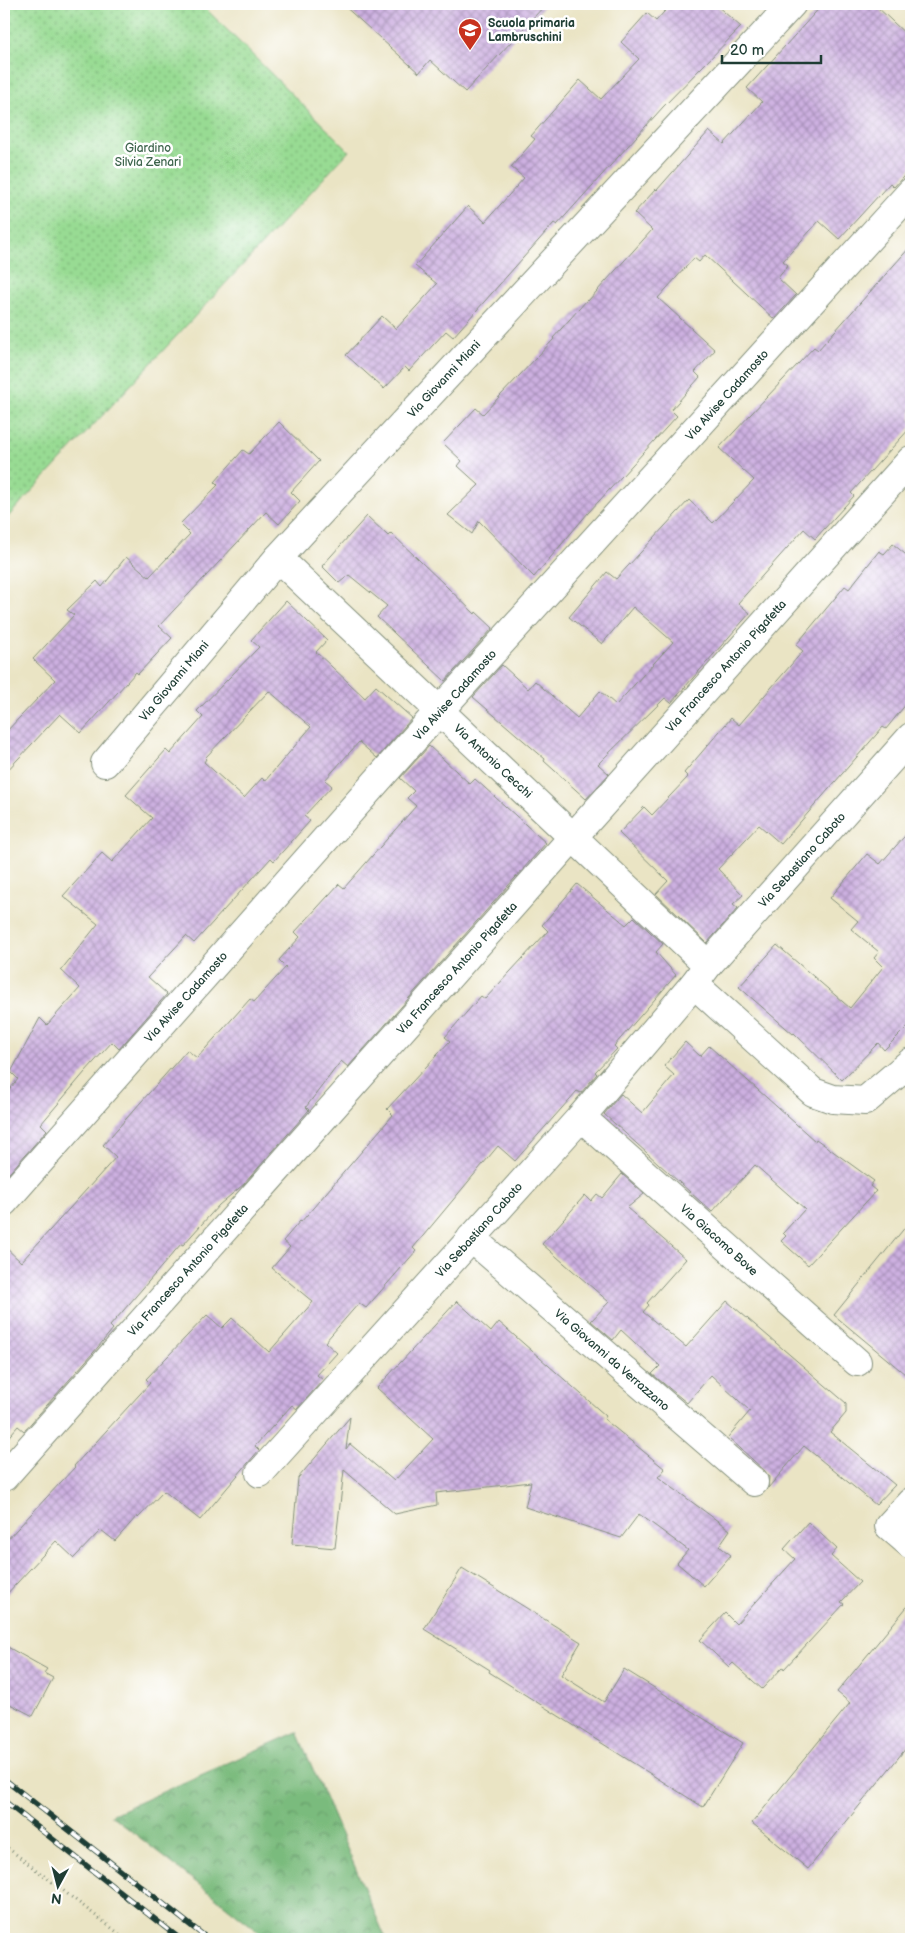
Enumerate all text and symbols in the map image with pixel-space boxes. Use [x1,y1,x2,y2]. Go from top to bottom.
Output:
place label: Scuola primaria Lambruschini [488,16,575,45]
school or university icon: Scuola primaria Lambruschini [457,17,483,51]
scale bar [722,32,821,64]
text: 20 m [730,41,764,60]
park label: Giardino Silvia Zenari [115,141,181,170]
street label: Via Giovanni Miani [405,337,484,421]
street label: Via Alvise Cadamosto [683,347,772,444]
street label: Via Francesco Antonio Pigafetta [663,597,790,736]
street label: Via Giovanni Miani [136,638,212,725]
street label: Via Alvise Cadamosto [411,647,500,744]
street label: Via Antonio Cecchi [450,721,535,802]
street label: Via Sebastiano Caboto [756,810,849,911]
street label: Via Francesco Antonio Pigafetta [394,899,521,1038]
street label: Via Alvise Cadamosto [142,949,231,1046]
street label: Via Sebastiano Caboto [433,1180,526,1281]
street label: Via Francesco Antonio Pigafetta [125,1201,252,1340]
street label: Via Giacomo Bove [677,1201,761,1279]
street label: Via Giovanni da Verrazzano [551,1306,673,1415]
north arrow [32,1860,82,1910]
text: N [50,1889,63,1907]

